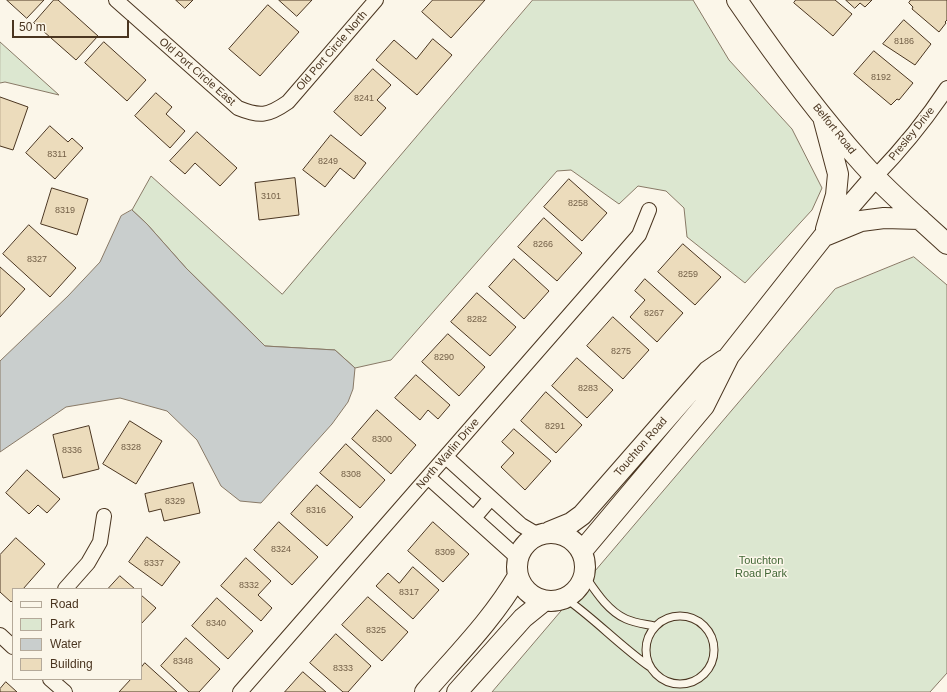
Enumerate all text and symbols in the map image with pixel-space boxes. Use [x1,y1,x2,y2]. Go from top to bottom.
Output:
street label: Old Port Circle North [294,8,370,94]
scale bar [14,12,131,38]
text: 50 m [19,20,46,34]
street label: Old Port Circle East [156,35,238,109]
house number: 8186 [894,37,914,47]
house number: 8192 [871,73,891,83]
house number: 8241 [354,94,374,104]
street label: Belfort Road [810,101,858,157]
street label: Presley Drive [886,104,938,164]
house number: 8311 [47,150,67,160]
house number: 8249 [318,157,338,167]
house number: 3101 [261,192,281,202]
house number: 8258 [568,199,588,209]
house number: 8319 [55,206,75,216]
house number: 8266 [533,240,553,250]
house number: 8327 [27,255,47,265]
house number: 8259 [678,270,698,280]
house number: 8267 [644,309,664,319]
house number: 8282 [467,315,487,325]
house number: 8275 [611,347,631,357]
house number: 8290 [434,353,454,363]
house number: 8283 [578,384,598,394]
street label: Touchton Road [612,415,670,479]
street label: North Warlin Drive [414,416,482,492]
house number: 8291 [545,422,565,432]
house number: 8300 [372,435,392,445]
house number: 8328 [121,443,141,453]
house number: 8336 [62,446,82,456]
house number: 8308 [341,470,361,480]
house number: 8329 [165,497,185,507]
house number: 8316 [306,506,326,516]
house number: 8324 [271,545,291,555]
house number: 8309 [435,548,455,558]
park label: Touchton Road Park [735,554,787,580]
house number: 8337 [144,559,164,569]
house number: 8332 [239,581,259,591]
legend [12,588,142,680]
house number: 8317 [399,588,419,598]
text: Road [50,597,79,611]
text: Park [50,617,75,631]
house number: 8340 [206,619,226,629]
house number: 8325 [366,626,386,636]
text: Water [50,637,82,651]
text: Building [50,657,93,671]
house number: 8348 [173,657,193,667]
house number: 8333 [333,664,353,674]

